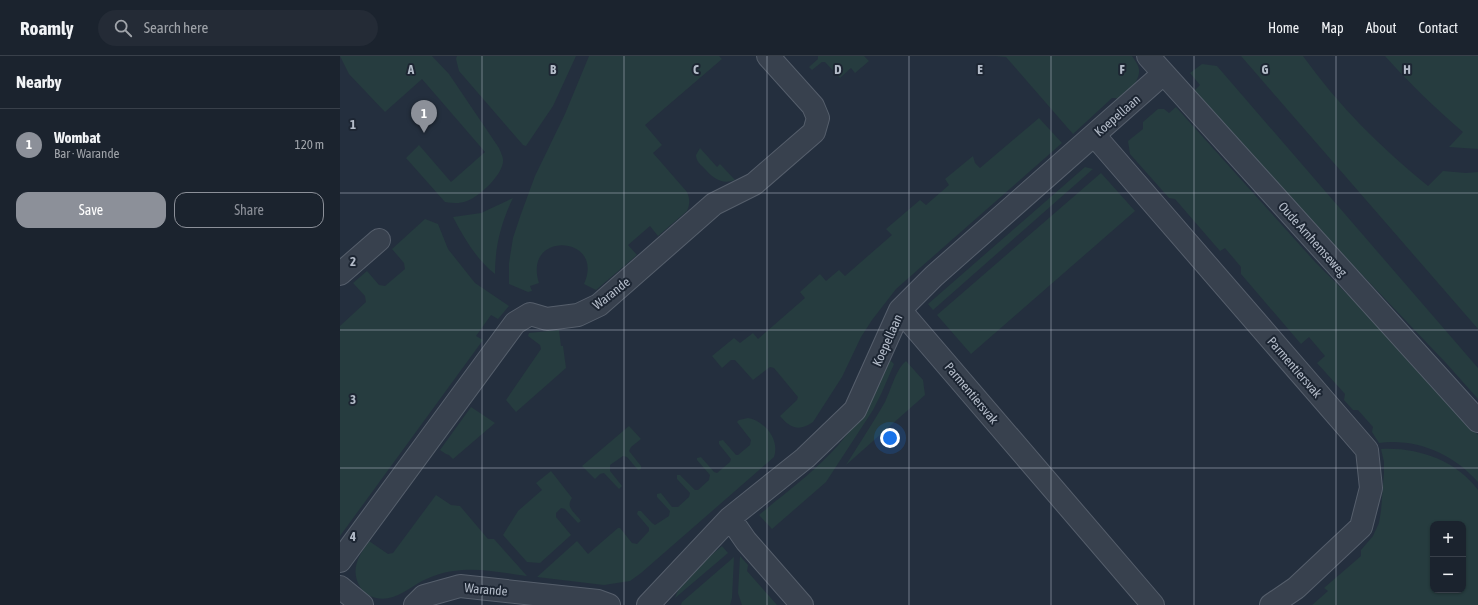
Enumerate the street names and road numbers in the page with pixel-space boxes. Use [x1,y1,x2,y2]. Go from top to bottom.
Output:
street label: Koepellaan [1091,92,1143,139]
street label: Oude Arnhemseweg [1275,199,1350,280]
street label: Warande [590,274,633,313]
street label: Koepellaan [869,312,906,369]
street label: Parmentiersvak [1264,334,1325,401]
street label: Parmentiersvak [942,360,1002,427]
street label: Warande [464,580,508,599]

